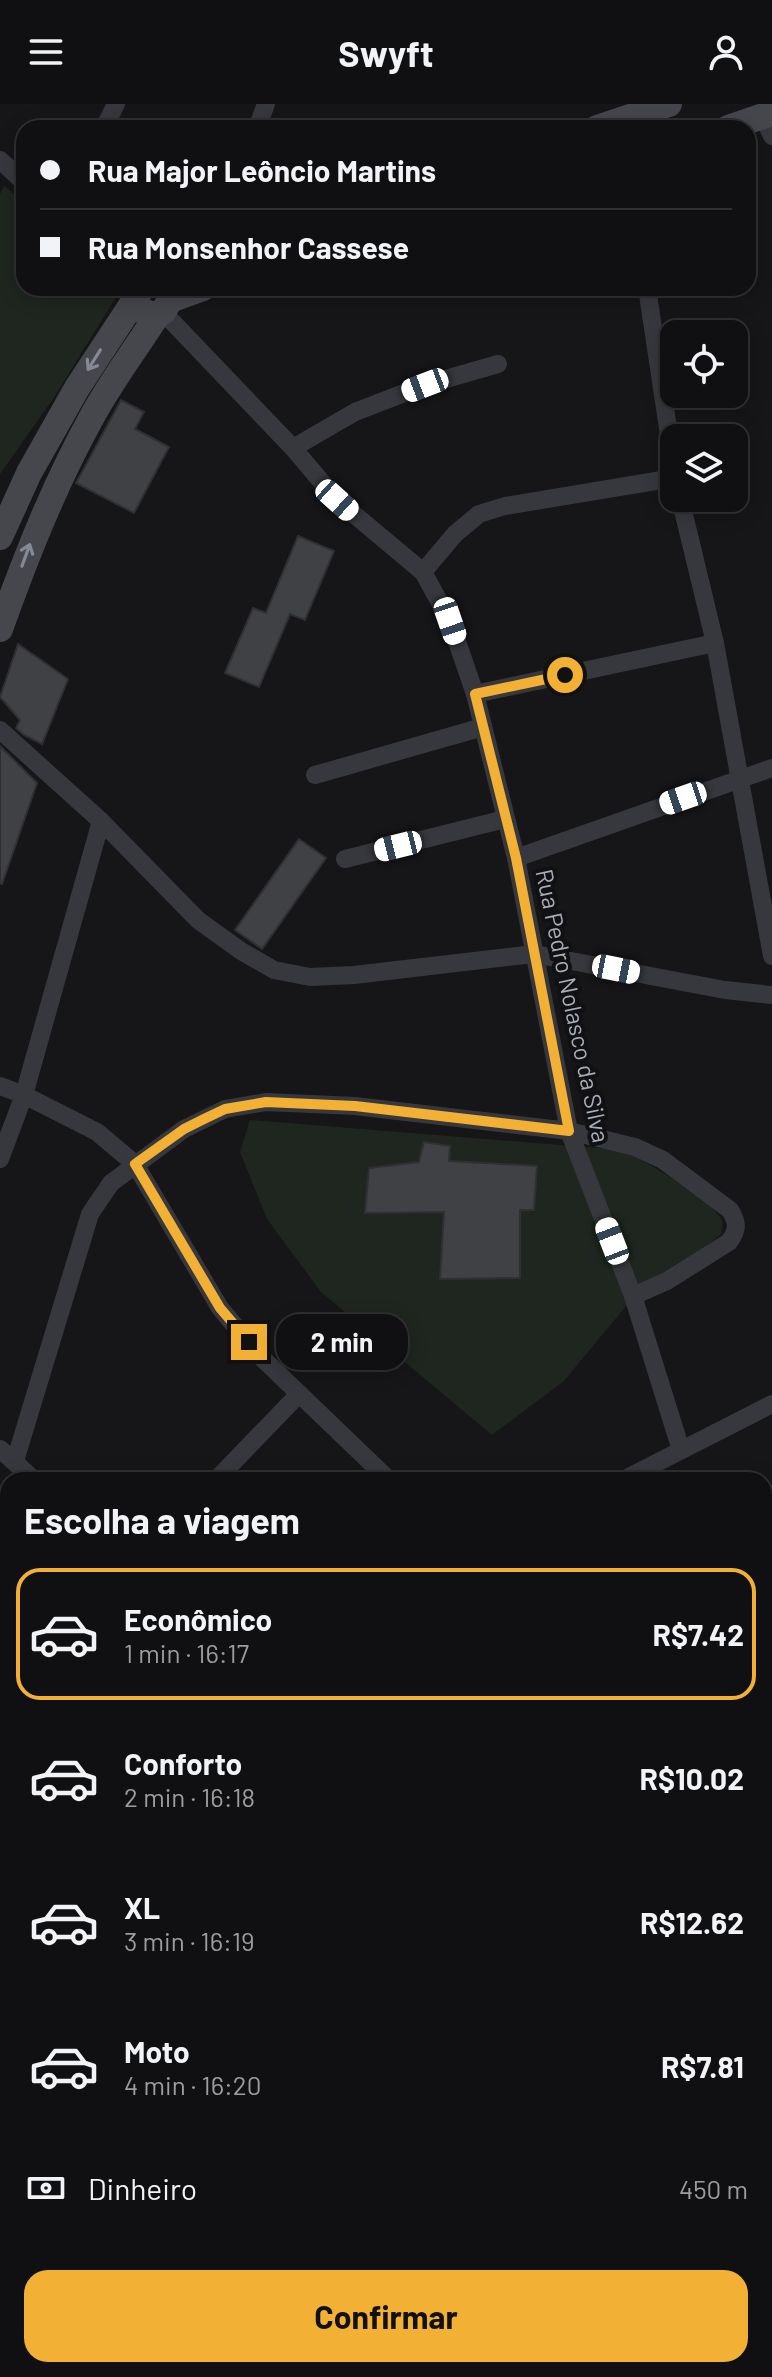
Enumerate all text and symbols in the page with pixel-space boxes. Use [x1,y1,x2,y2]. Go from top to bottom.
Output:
icon: menu [24,30,68,74]
icon: person [704,30,748,74]
text: Swyft [338,31,434,74]
text: Rua Major Leôncio Martins [88,152,436,188]
text: Rua Monsenhor Cassese [88,229,409,265]
map controls [660,320,748,512]
button: locate [660,320,748,408]
one-way arrow [86,348,102,371]
car [398,365,452,405]
button: layers [660,424,748,512]
car [311,475,363,525]
one-way arrow [20,544,34,568]
car [431,594,469,648]
route start [547,657,583,693]
car [656,779,710,817]
car [372,829,424,863]
street label: Rua Pedro Nolasco da Silva [530,866,617,1145]
car [590,953,642,985]
car [592,1214,632,1268]
callout: 2 min [277,1314,409,1370]
route end [231,1324,267,1360]
text: 2 min [311,1326,373,1357]
text: Escolha a viagem [24,1498,300,1541]
icon: car [28,1598,100,1670]
text: Econômico [124,1601,272,1637]
text: R$7.42 [652,1616,744,1652]
text: 1 min · 16:17 [124,1637,249,1668]
icon: car [28,1742,100,1814]
text: Conforto [124,1745,242,1781]
text: R$10.02 [639,1760,744,1796]
text: 2 min · 16:18 [124,1781,255,1812]
icon: car [28,1886,100,1958]
text: XL [124,1889,160,1925]
text: R$12.62 [640,1904,744,1940]
text: 3 min · 16:19 [124,1925,255,1956]
icon: car [28,2030,100,2102]
text: Moto [124,2033,190,2069]
text: R$7.81 [661,2048,744,2084]
text: 4 min · 16:20 [124,2069,261,2100]
icon: cash [24,2166,68,2210]
text: Dinheiro [88,2170,197,2206]
text: 450 m [679,2173,748,2204]
button: Confirmar [24,2270,748,2362]

